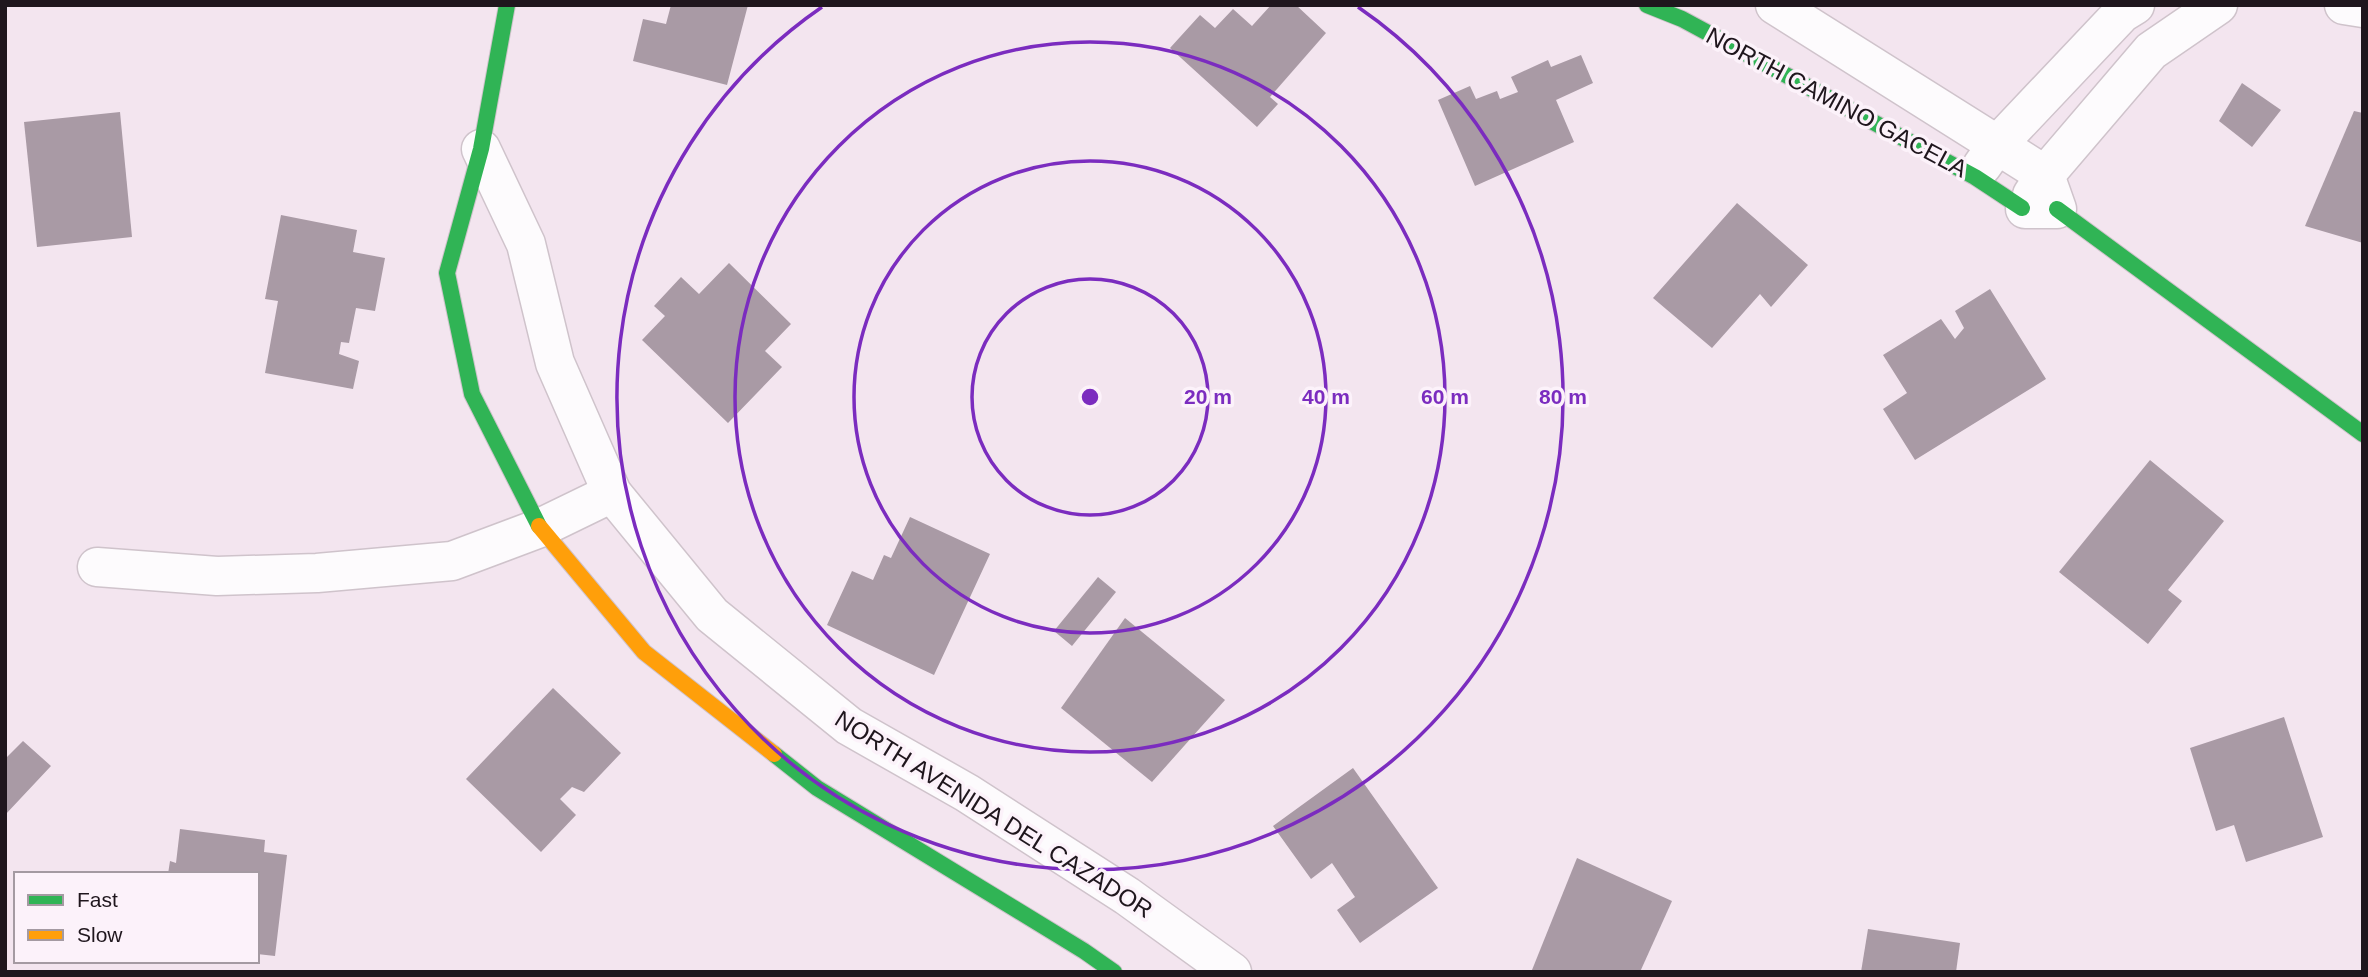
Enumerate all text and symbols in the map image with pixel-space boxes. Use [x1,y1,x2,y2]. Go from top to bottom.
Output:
street label: NORTH CAMINO GACELA [1702,22,1972,182]
centre of rings [1078,385,1102,409]
text: 20 m [1184,385,1232,408]
text: 40 m [1302,385,1350,408]
text: 60 m [1421,385,1469,408]
text: 80 m [1539,385,1587,408]
street label: NORTH AVENIDA DEL CAZADOR [830,705,1158,923]
legend [14,872,259,963]
text: Fast [77,888,118,911]
text: Slow [77,923,123,946]

